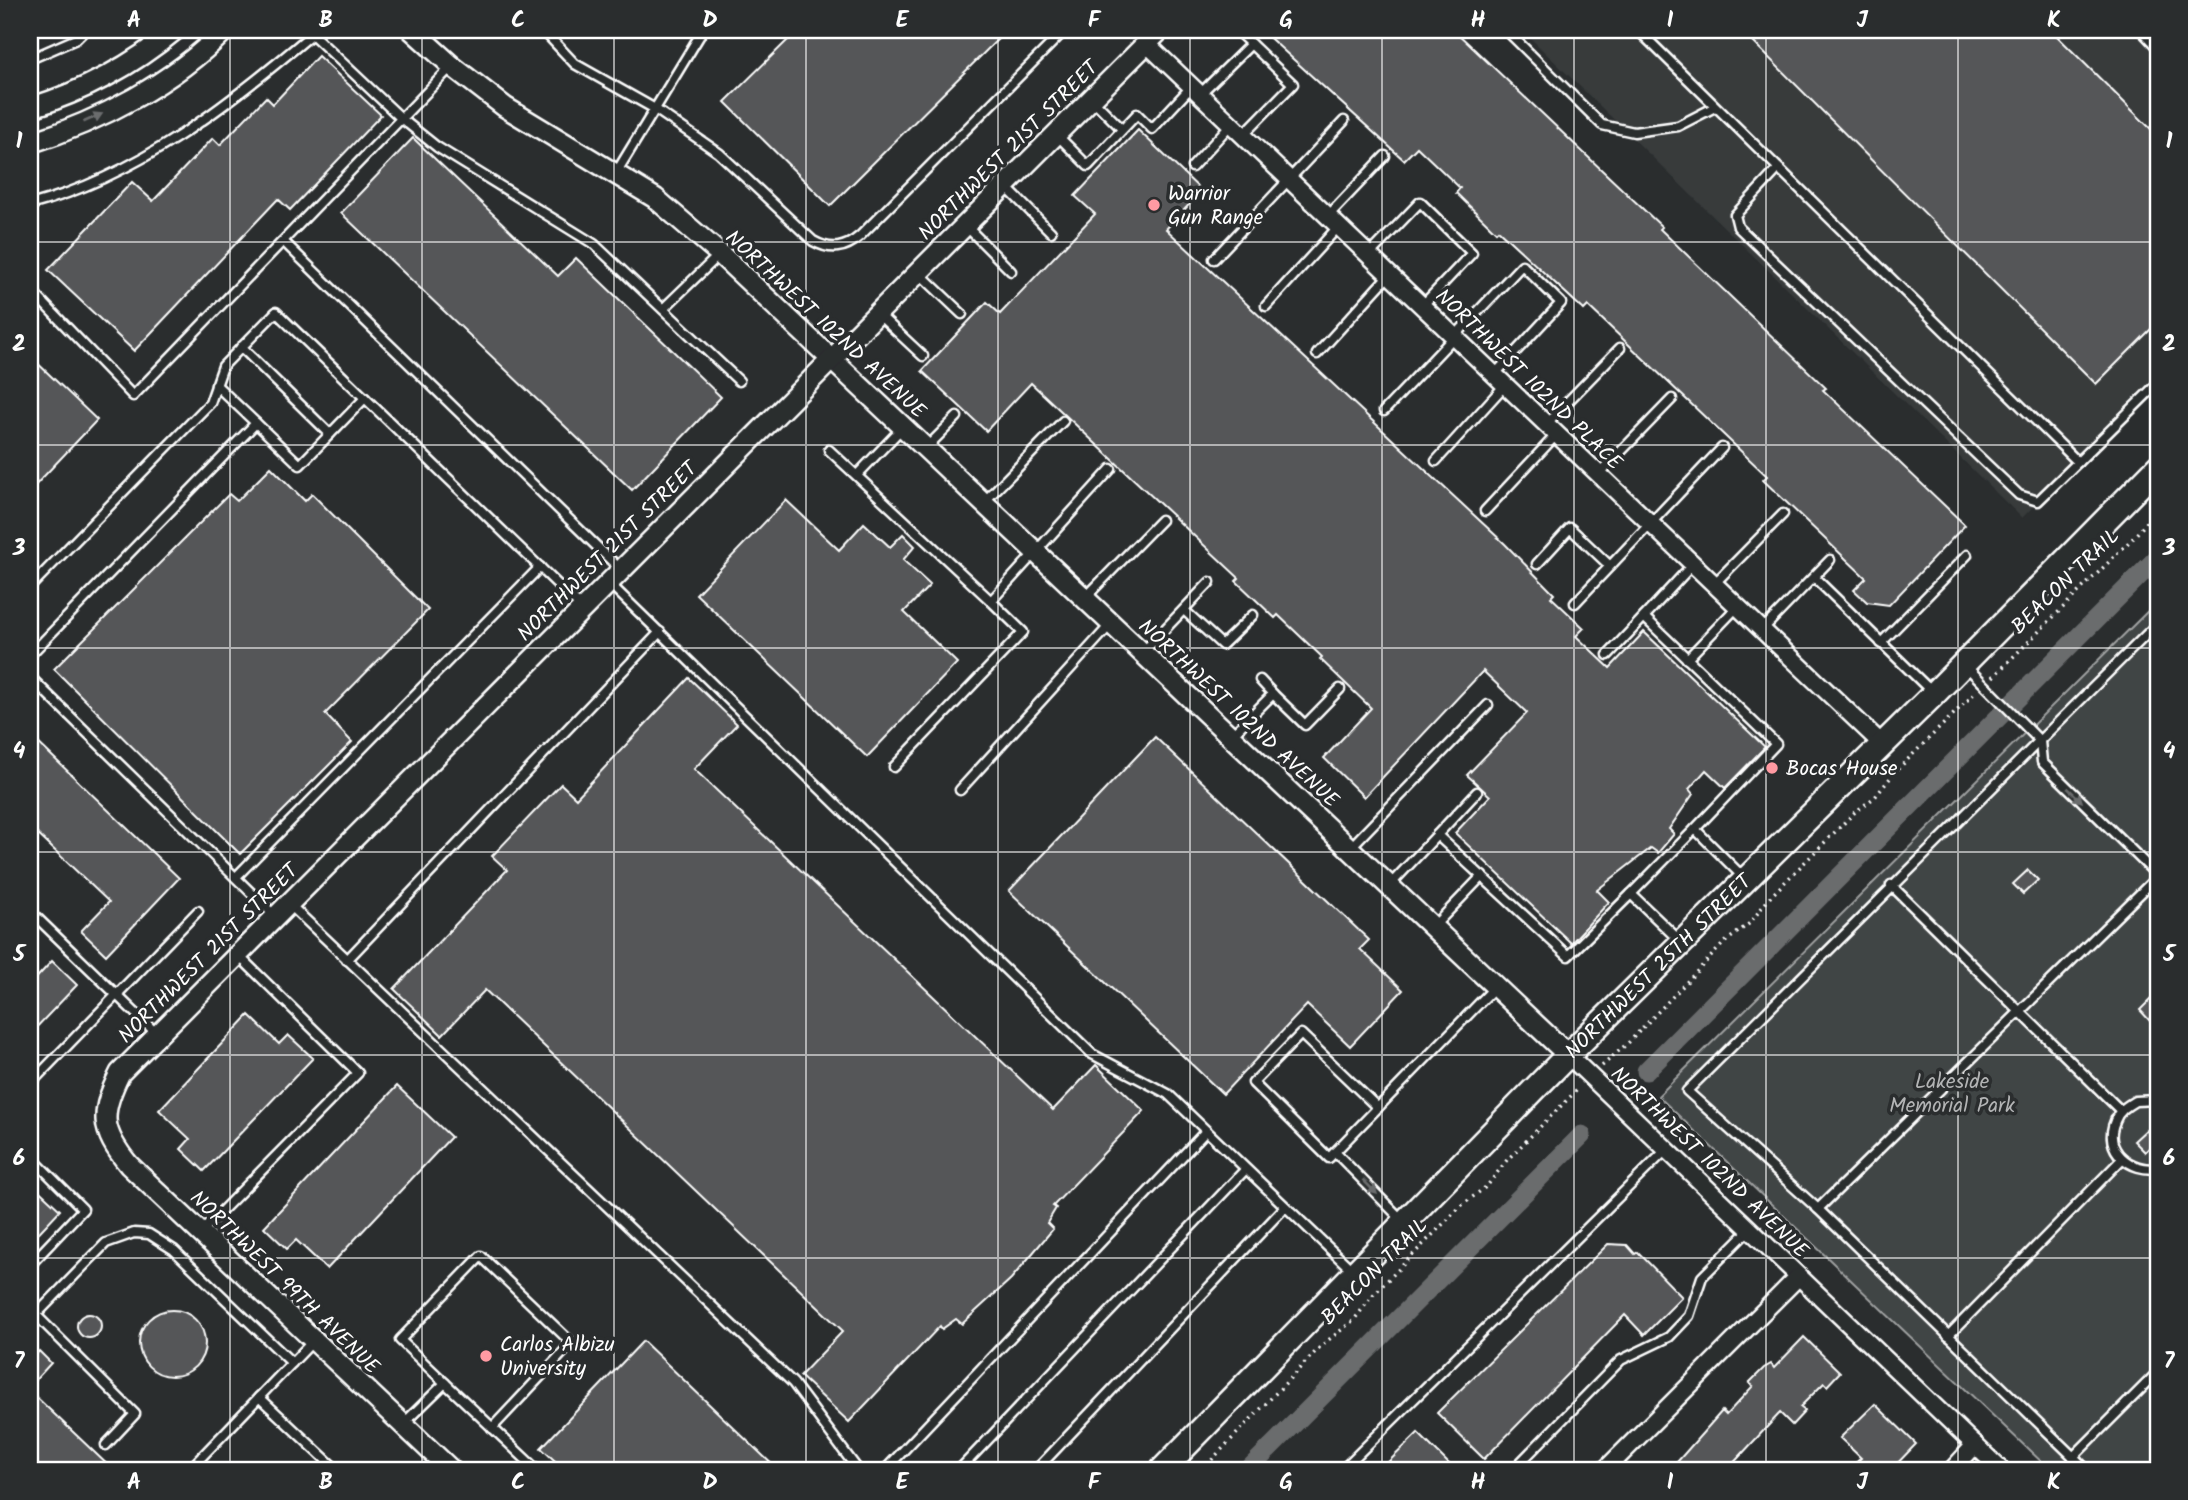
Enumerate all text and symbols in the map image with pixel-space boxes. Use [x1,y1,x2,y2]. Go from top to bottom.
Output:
text: A [127,3,141,39]
text: B [319,3,333,39]
text: C [511,3,525,39]
text: D [702,3,718,39]
text: E [896,3,910,39]
text: F [1088,3,1102,39]
text: G [1279,3,1293,39]
text: H [1471,3,1486,39]
text: I [1666,3,1674,39]
text: J [1856,3,1868,39]
text: K [2047,3,2061,39]
street label: NORTHWEST 21ST STREET [911,52,1108,249]
one-way arrow [83,112,103,124]
text: 1 [16,124,23,160]
text: 1 [2166,124,2173,160]
place label: Warrior Gun Range [1168,178,1264,235]
marker: Warrior Gun Range [1146,197,1162,213]
street label: NORTHWEST 102ND AVENUE [717,223,934,428]
street label: NORTHWEST 102ND PLACE [1427,281,1630,479]
text: 2 [12,327,26,363]
text: 2 [2162,327,2176,363]
street label: NORTHWEST 21ST STREET [510,453,707,650]
street label: BEACON TRAIL [2004,521,2128,643]
text: 3 [12,531,26,567]
text: 3 [2162,531,2176,567]
street label: NORTHWEST 102ND AVENUE [1130,612,1347,817]
text: 4 [13,734,26,770]
text: 4 [2163,734,2176,770]
place label: Bocas House [1786,753,1898,786]
marker: Bocas House [1764,760,1780,776]
one-way arrow [2067,787,2084,804]
street label: NORTHWEST 21ST STREET [111,855,308,1052]
street label: NORTHWEST 25TH STREET [1558,866,1762,1068]
text: 5 [12,937,27,973]
text: 5 [2162,937,2177,973]
street label: NORTHWEST 102ND AVENUE [1602,1059,1816,1267]
park label: Lakeside Memorial Park [1889,1066,2015,1123]
text: 6 [13,1141,25,1177]
text: 6 [2163,1141,2175,1177]
one-way arrow [1362,1179,1378,1195]
street label: NORTHWEST 99TH AVENUE [181,1183,387,1384]
street label: BEACON TRAIL [1314,1211,1436,1333]
place label: Carlos Albizu University [500,1329,615,1386]
text: 7 [14,1344,26,1380]
text: 7 [2164,1344,2176,1380]
marker: Carlos Albizu University [478,1348,494,1364]
text: A [127,1465,141,1500]
text: B [319,1465,333,1500]
text: C [511,1465,525,1500]
text: D [702,1465,718,1500]
text: E [896,1465,910,1500]
text: F [1088,1465,1102,1500]
text: G [1279,1465,1293,1500]
text: H [1471,1465,1486,1500]
text: I [1666,1465,1674,1500]
text: J [1856,1465,1868,1500]
text: K [2047,1465,2061,1500]

